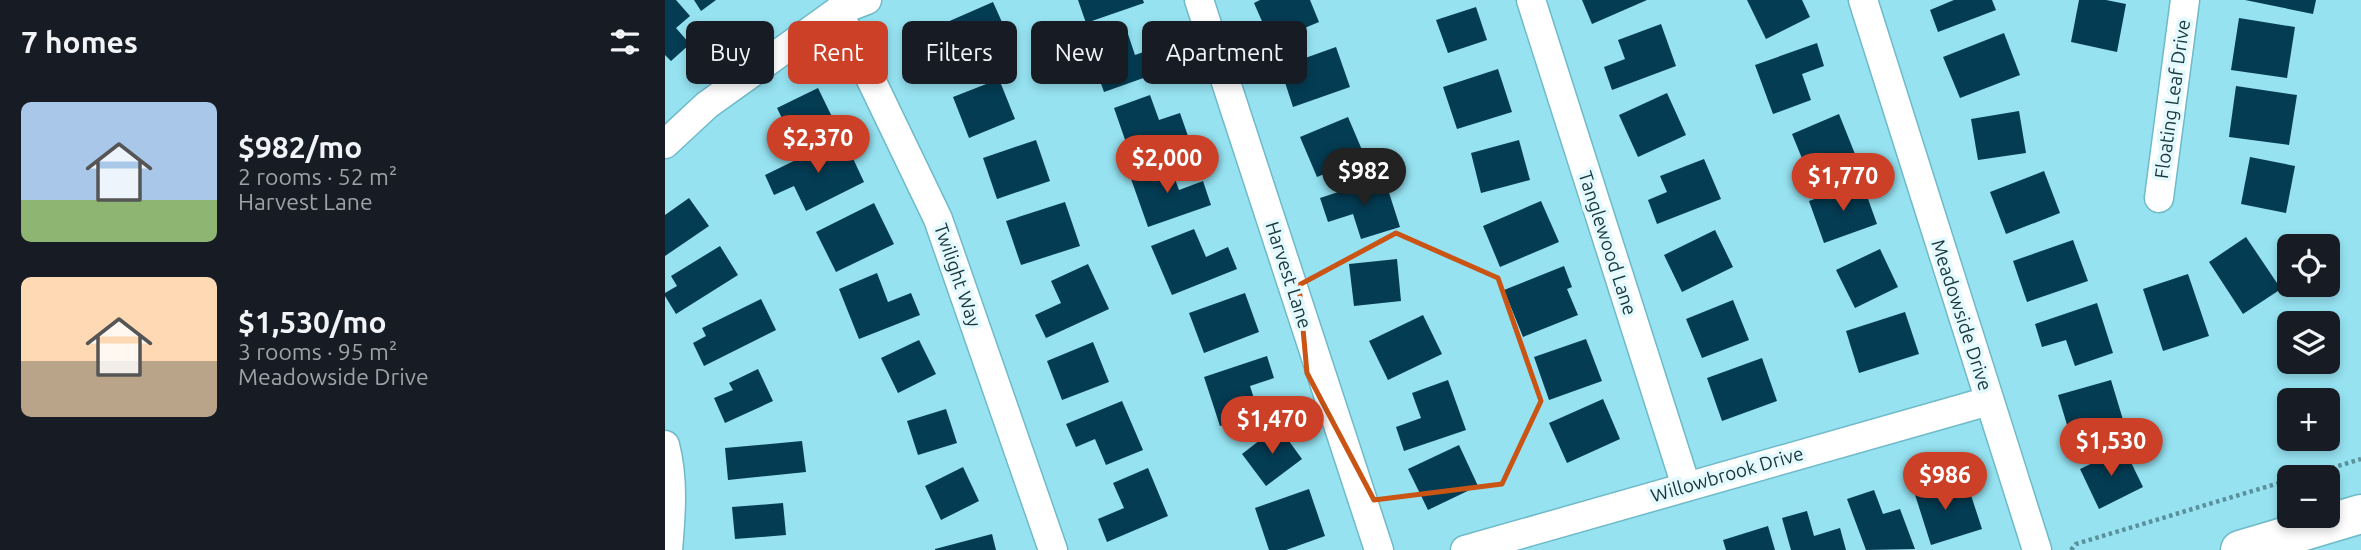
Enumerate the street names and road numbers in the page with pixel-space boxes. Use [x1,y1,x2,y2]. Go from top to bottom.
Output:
street label: Floating Leaf Drive [2150,18,2194,180]
street label: Tanglewood Lane [1574,168,1642,318]
street label: Harvest Lane [1261,219,1317,331]
street label: Twilight Way [930,220,986,330]
street label: Meadowside Drive [1927,237,1997,393]
street label: Willowbrook Drive [1648,442,1806,506]

